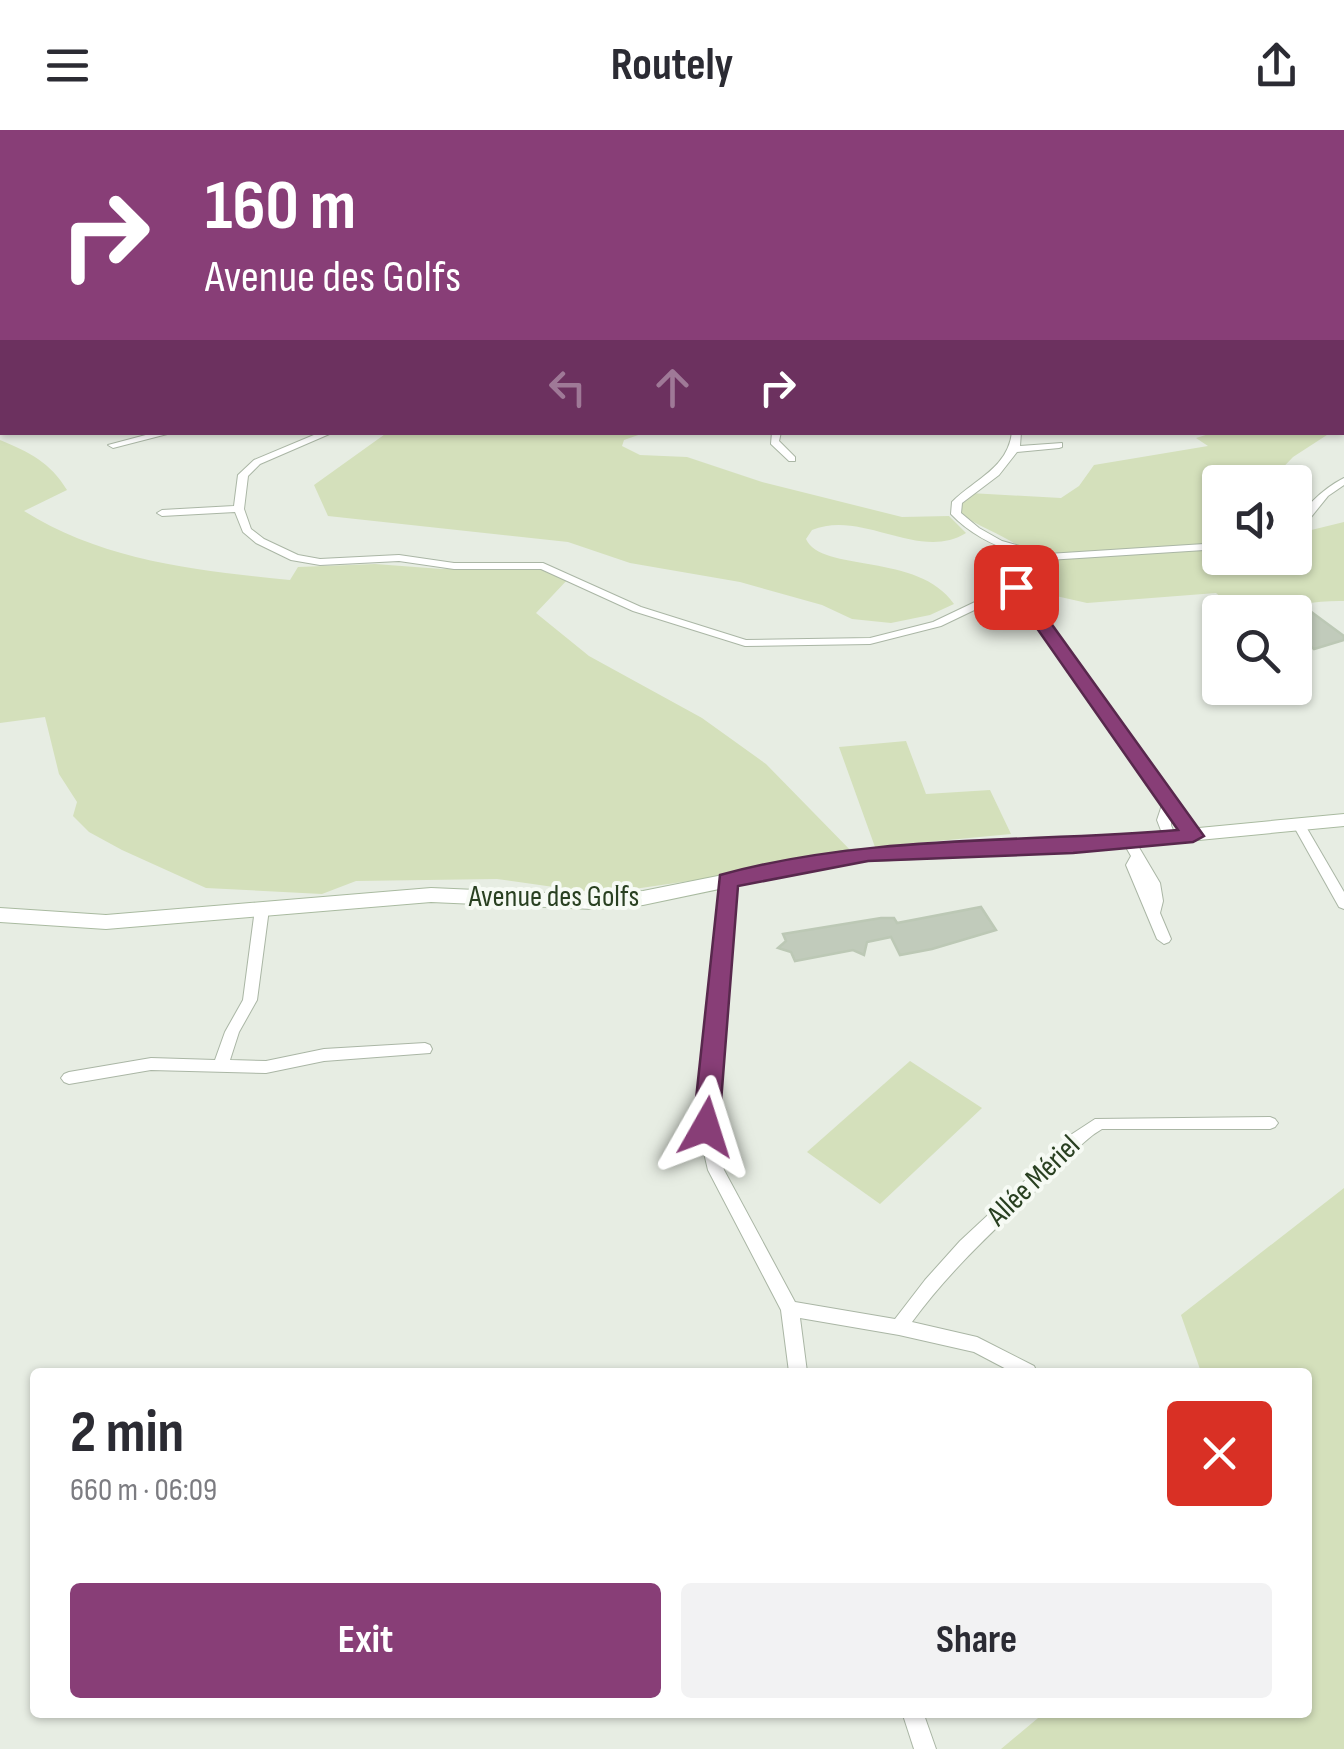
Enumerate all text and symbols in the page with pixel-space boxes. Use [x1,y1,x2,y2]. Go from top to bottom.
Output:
icon: menu [40,38,95,93]
text: Routely [611,38,733,93]
icon: share [1249,38,1304,93]
text: 160 m [205,165,356,249]
icon: right [40,170,170,300]
text: Avenue des Golfs [205,250,461,305]
icon: left [540,360,595,415]
icon: ahead [645,360,700,415]
icon: right [750,360,805,415]
map controls [1202,465,1312,705]
button: sound [1202,465,1312,575]
pin [974,545,1059,630]
icon: arrive [989,560,1044,615]
button: search [1202,595,1312,705]
street label: Avenue des Golfs [468,879,639,915]
position arrow [654,1075,758,1179]
street label: Allée Mériel [979,1128,1088,1234]
text: 2 min [70,1397,184,1469]
button: close [1167,1401,1272,1506]
text: 660 m · 06:09 [70,1471,217,1510]
button: Exit [70,1583,661,1698]
button: Share [681,1583,1272,1698]

